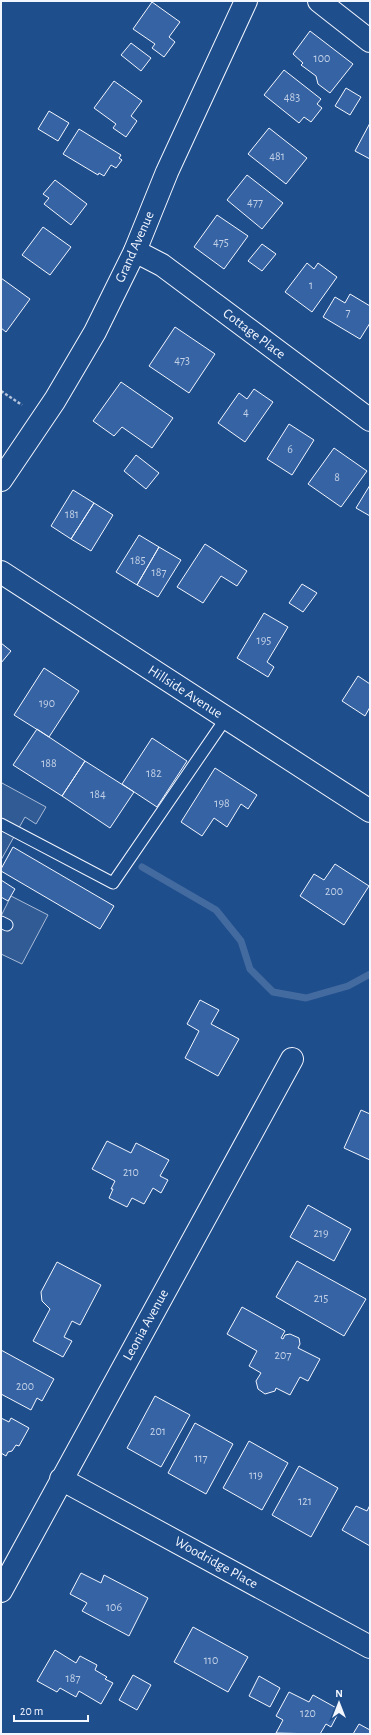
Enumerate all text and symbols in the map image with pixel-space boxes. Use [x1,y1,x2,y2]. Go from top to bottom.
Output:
house number: 100 [314,52,330,64]
house number: 483 [284,91,300,103]
house number: 481 [269,150,285,162]
house number: 477 [247,196,263,208]
street label: Grand Avenue [113,209,157,285]
house number: 475 [213,236,229,248]
house number: 1 [309,279,313,291]
street label: Cottage Place [220,306,288,362]
house number: 7 [345,306,351,318]
house number: 473 [174,354,190,366]
house number: 4 [243,406,249,418]
house number: 6 [287,443,293,455]
house number: 8 [334,471,340,483]
house number: 181 [65,508,79,520]
house number: 185 [131,554,145,566]
house number: 187 [152,566,166,578]
house number: 195 [257,634,271,646]
street label: Hillside Avenue [145,663,225,721]
house number: 190 [39,697,55,709]
house number: 188 [41,757,57,769]
house number: 182 [146,767,162,779]
house number: 184 [90,788,106,800]
house number: 198 [214,797,230,809]
house number: 200 [325,885,343,897]
house number: 210 [123,1166,139,1178]
house number: 219 [313,1227,329,1239]
street label: Leonia Avenue [121,1287,171,1363]
house number: 215 [314,1292,328,1304]
house number: 207 [275,1349,291,1361]
house number: 200 [16,1380,34,1392]
house number: 201 [150,1425,166,1437]
house number: 117 [194,1452,208,1464]
house number: 119 [249,1469,263,1481]
house number: 121 [298,1495,312,1507]
street label: Woodridge Place [172,1534,260,1592]
house number: 106 [106,1601,122,1613]
house number: 110 [204,1654,218,1666]
house number: 187 [66,1672,80,1684]
north arrow [319,1683,359,1723]
text: N [335,1688,343,1699]
scale bar [14,1697,88,1723]
text: 20 m [20,1705,43,1717]
house number: 120 [300,1707,316,1719]

